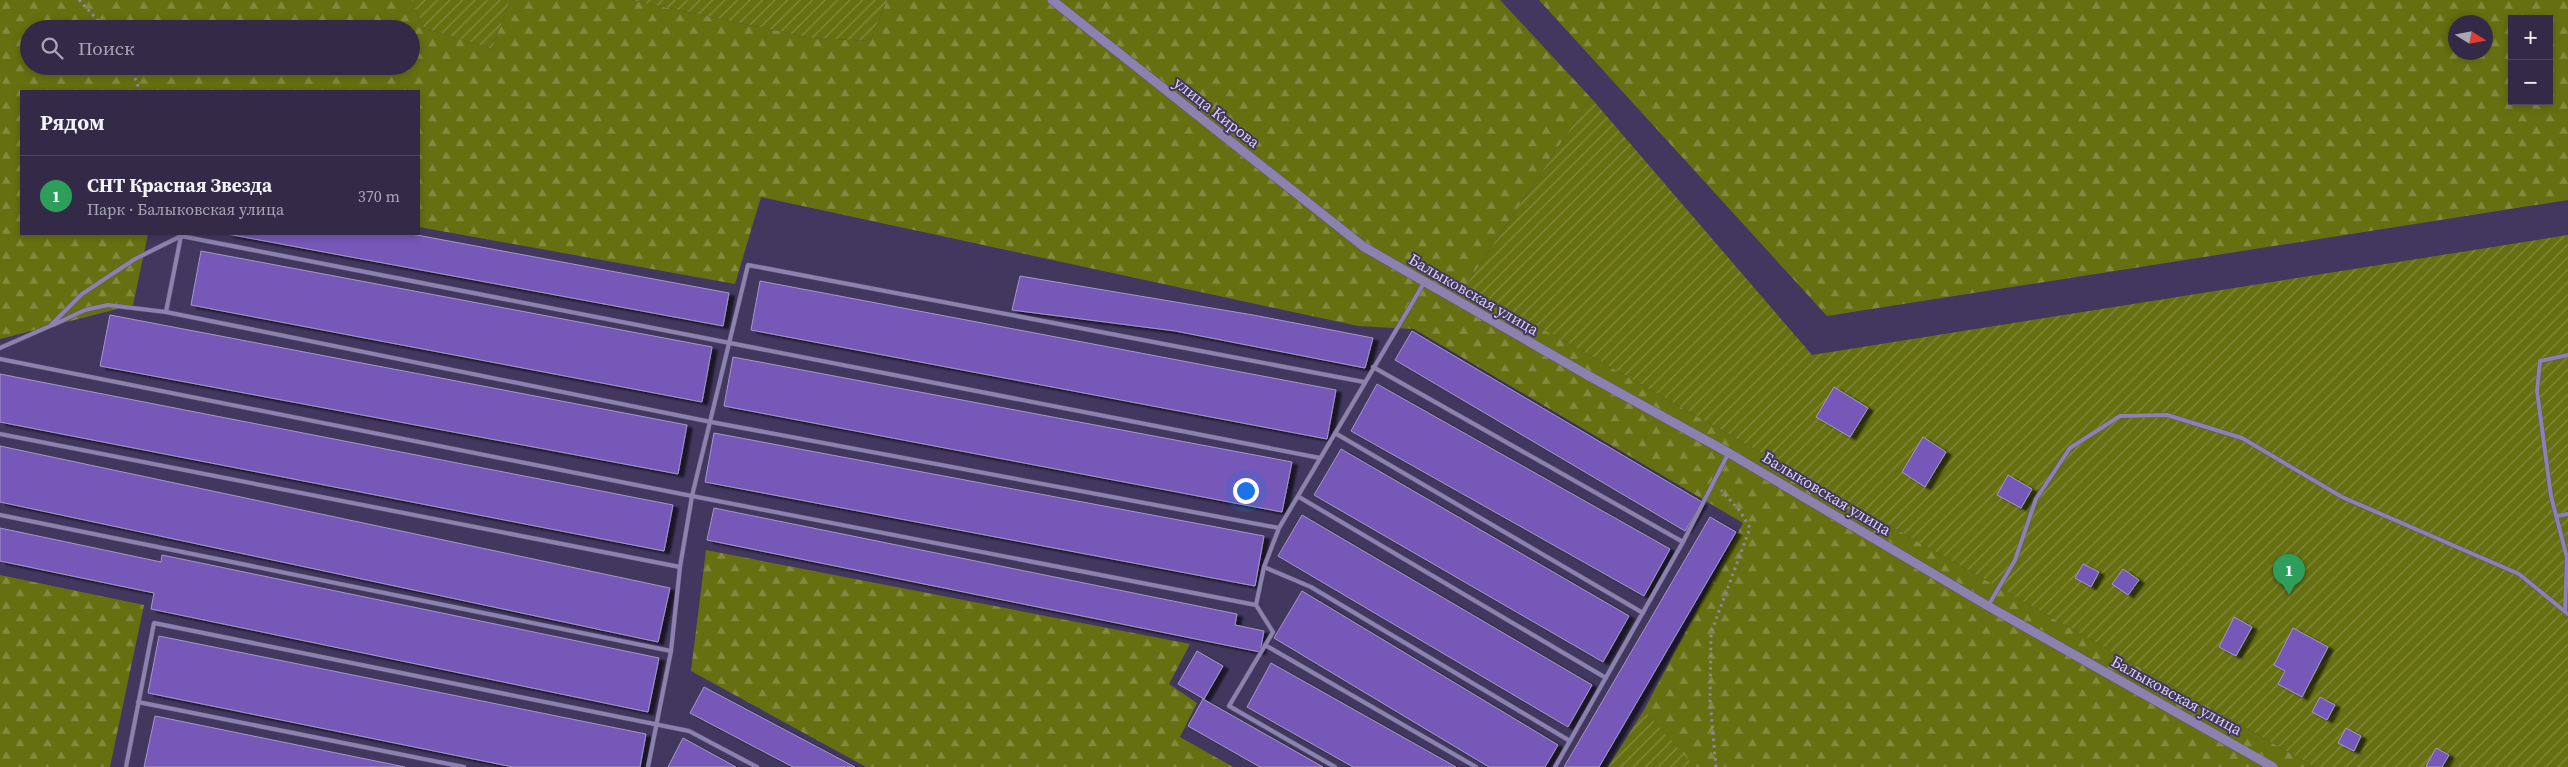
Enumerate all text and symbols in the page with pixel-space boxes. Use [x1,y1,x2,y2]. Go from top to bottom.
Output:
north arrow [2448,15,2493,60]
map controls [2508,15,2553,105]
button: + [2508,15,2553,60]
search box [20,20,420,75]
icon: search [38,34,66,62]
text: Поиск [78,35,135,61]
button: − [2508,60,2553,105]
street label: улица Кирова [1169,71,1265,153]
text: Рядом [40,108,105,137]
text: СНТ Красная Звезда [87,172,272,198]
text: 1 [52,185,60,207]
text: 370 m [358,185,400,207]
text: Парк · Балыковская улица [87,198,284,220]
street label: Балыковская улица [1405,248,1544,341]
street label: Балыковская улица [1758,446,1896,541]
your location [1233,478,1259,504]
pin: 1 [2273,554,2305,595]
street label: Балыковская улица [2108,650,2247,741]

